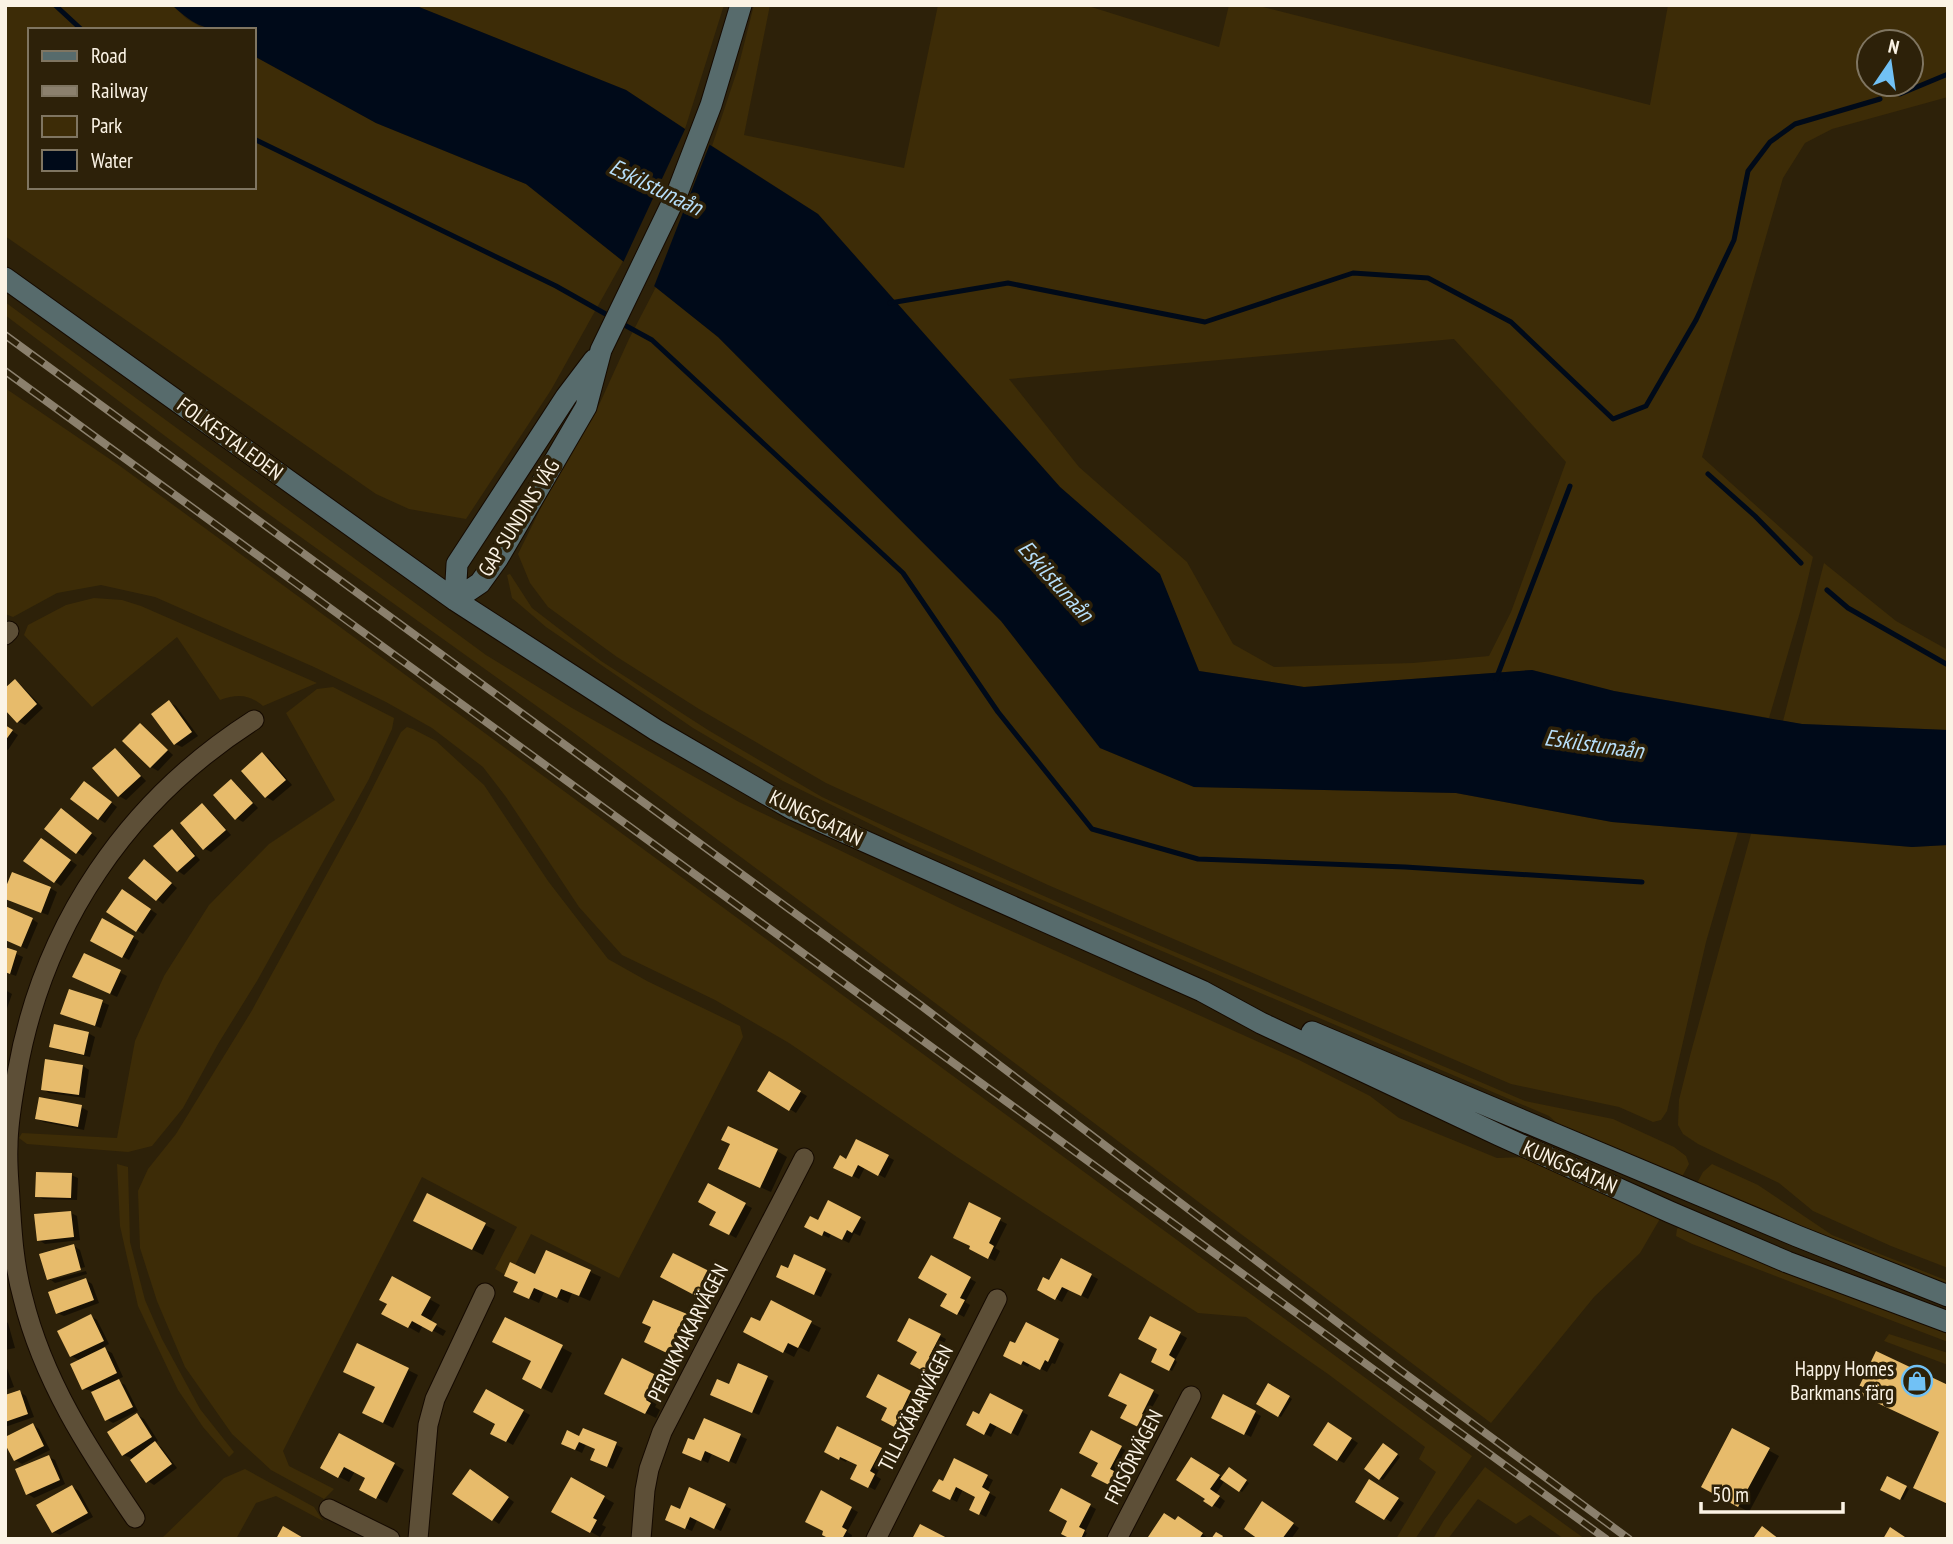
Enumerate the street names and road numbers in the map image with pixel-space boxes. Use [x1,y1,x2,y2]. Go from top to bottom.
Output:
street label: FOLKESTALEDEN [172,391,289,486]
street label: GAP SUNDINS VÄG [472,454,565,582]
street label: KUNGSGATAN [765,783,867,852]
street label: KUNGSGATAN [1519,1134,1622,1199]
street label: PERUKMAKARVÄGEN [641,1259,734,1406]
street label: TILLSKÄRARVÄGEN [872,1340,959,1476]
street label: FRISÖRVÄGEN [1098,1405,1169,1509]

